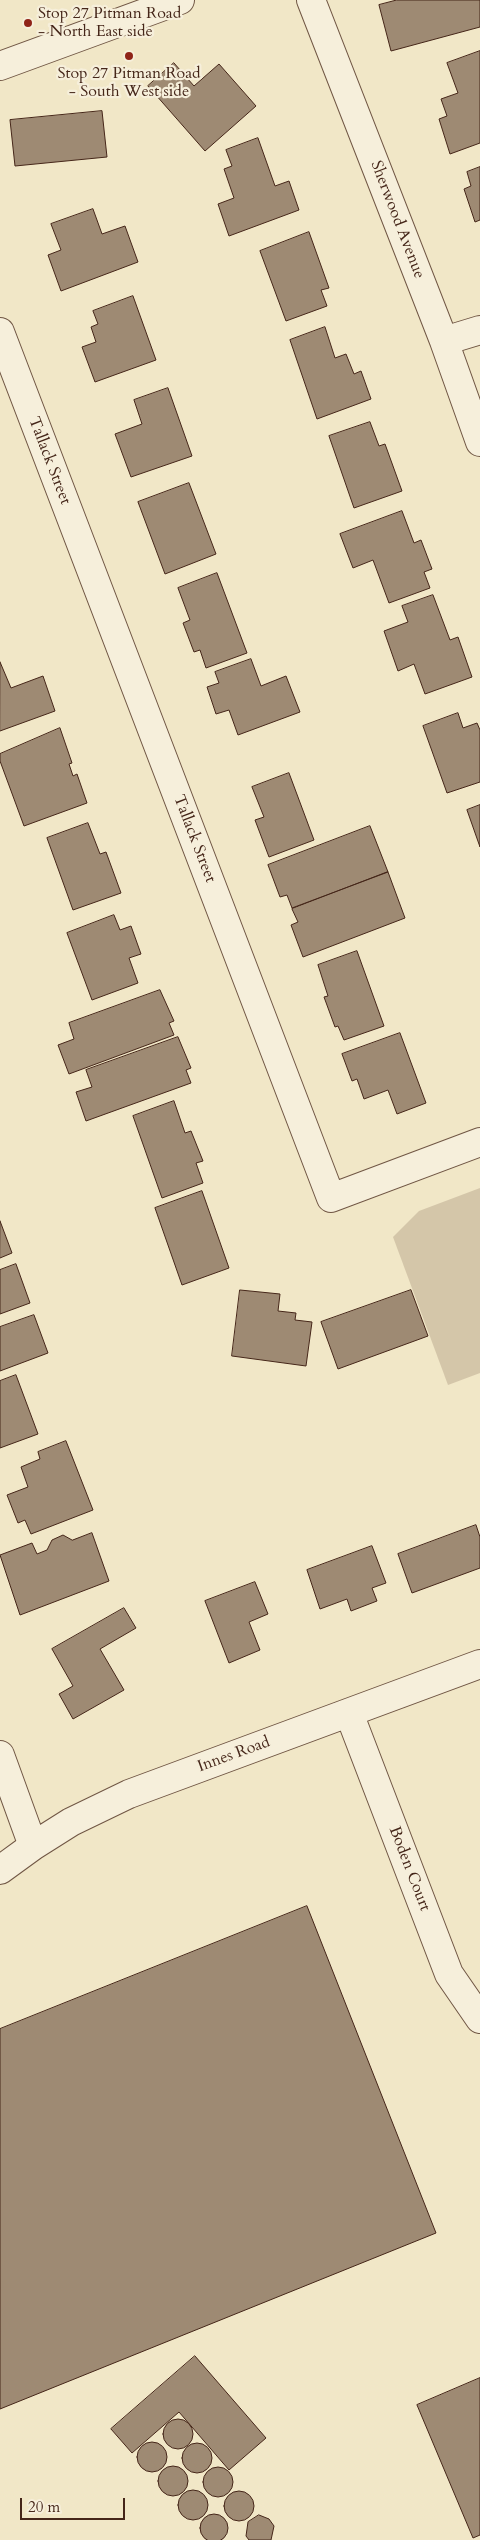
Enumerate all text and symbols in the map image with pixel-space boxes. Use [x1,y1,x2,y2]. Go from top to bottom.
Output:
place label: Stop 27 Pitman Road - North East side [38,4,181,42]
marker: Stop 27 Pitman Road - North East side [22,17,34,29]
marker: Stop 27 Pitman Road - South West side [123,50,135,62]
place label: Stop 27 Pitman Road - South West side [57,64,201,102]
street label: Sherwood Avenue [366,158,428,282]
street label: Tallack Street [23,414,75,508]
street label: Tallack Street [168,792,220,886]
street label: Innes Road [195,1733,273,1777]
street label: Boden Court [384,1824,434,1914]
scale bar [22,2488,128,2520]
text: 20 m [28,2497,60,2517]

